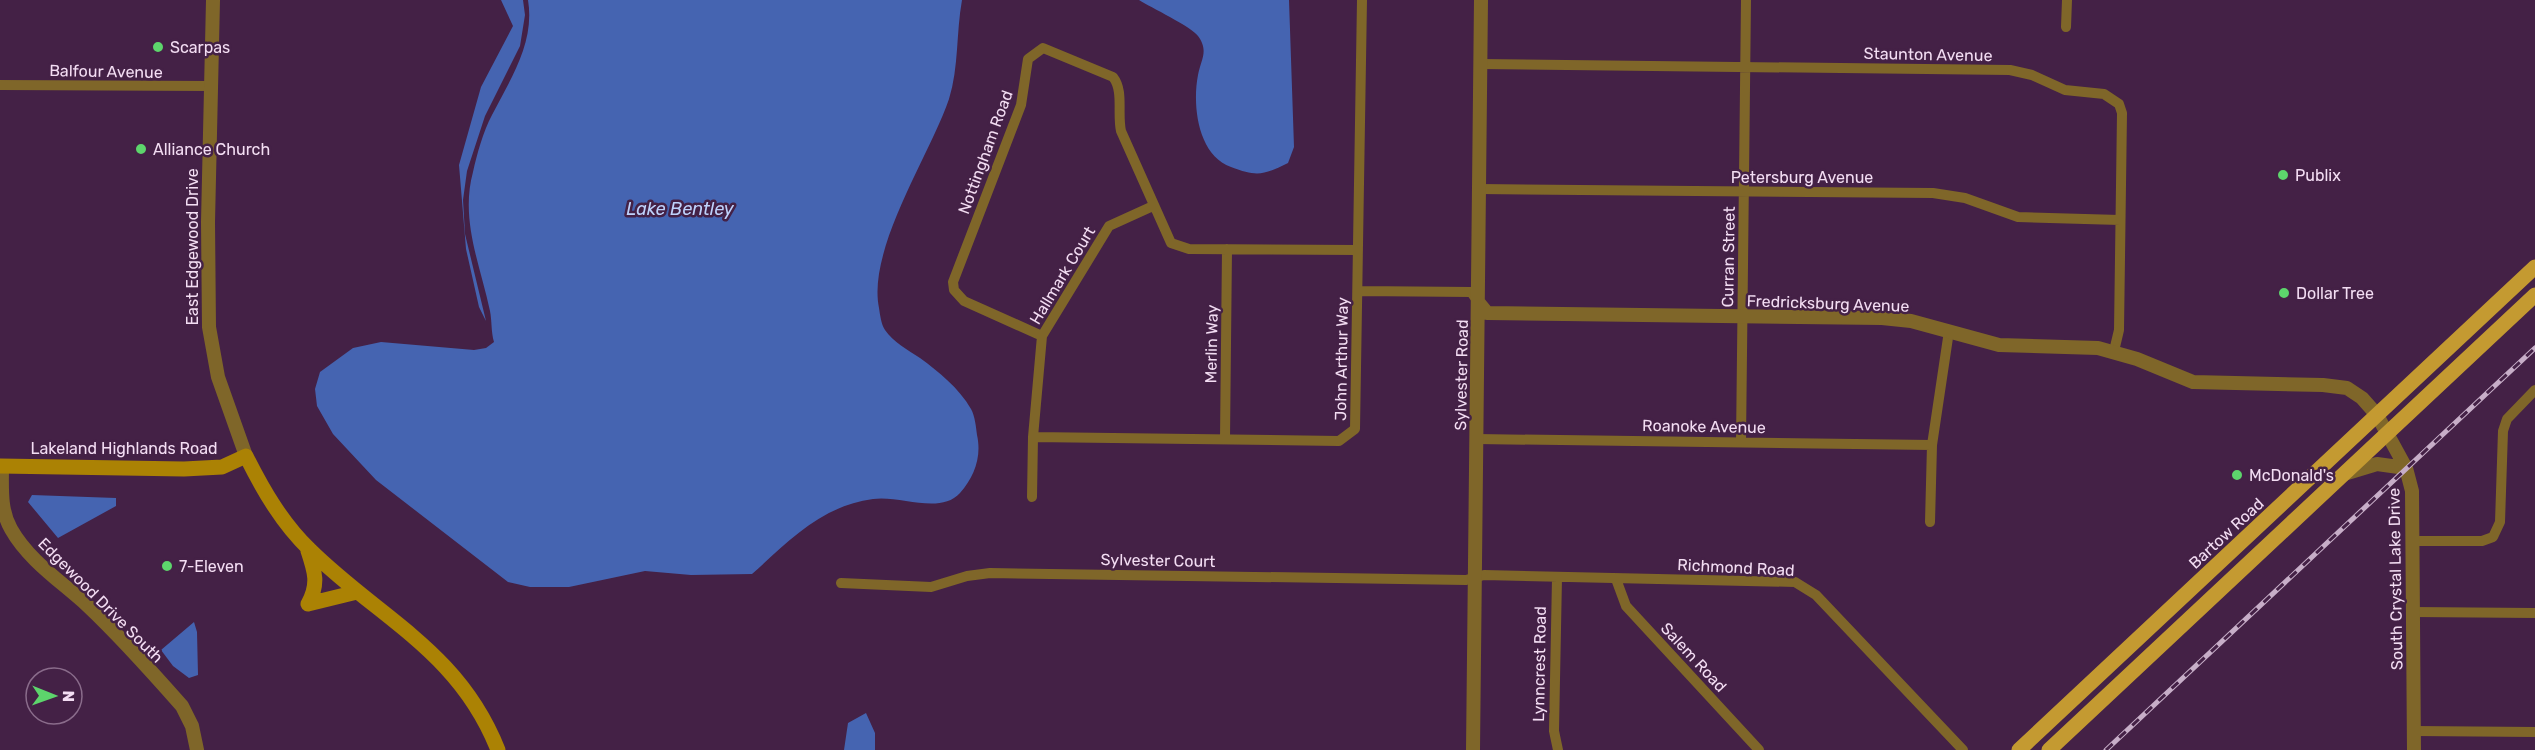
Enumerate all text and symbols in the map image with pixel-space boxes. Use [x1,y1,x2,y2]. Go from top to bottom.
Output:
place label: Scarpas [170,38,230,57]
marker: Scarpas [151,40,165,54]
street label: Staunton Avenue [1863,44,1993,65]
street label: Balfour Avenue [49,61,163,82]
street label: Nottingham Road [954,88,1017,217]
place label: Alliance Church [153,140,270,159]
marker: Alliance Church [134,142,148,156]
place label: Publix [2295,166,2341,185]
street label: East Edgewood Drive [183,168,202,326]
street label: Petersburg Avenue [1731,168,1873,187]
marker: Publix [2276,168,2290,182]
water label: Lake Bentley [626,198,735,220]
street label: Curran Street [1718,206,1739,308]
street label: Hallmark Court [1026,223,1099,328]
place label: Dollar Tree [2296,284,2374,303]
marker: Dollar Tree [2277,286,2291,300]
street label: Fredricksburg Avenue [1746,291,1910,316]
street label: John Arthur Way [1331,297,1352,421]
street label: Merlin Way [1201,304,1222,384]
street label: Sylvester Road [1451,319,1472,431]
street label: Roanoke Avenue [1642,416,1766,437]
street label: Lakeland Highlands Road [30,439,218,458]
place label: McDonald's [2249,466,2334,485]
marker: McDonald's [2230,468,2244,482]
street label: South Crystal Lake Drive [2384,488,2407,670]
street label: Bartow Road [2185,494,2268,573]
street label: Edgewood Drive South [34,534,167,667]
street label: Sylvester Court [1100,550,1216,571]
street label: Richmond Road [1677,555,1795,580]
place label: 7-Eleven [179,557,244,576]
marker: 7-Eleven [160,559,174,573]
street label: Lynncrest Road [1529,606,1550,722]
street label: Salem Road [1657,619,1730,696]
north arrow [24,666,84,726]
text: N [59,690,78,702]

